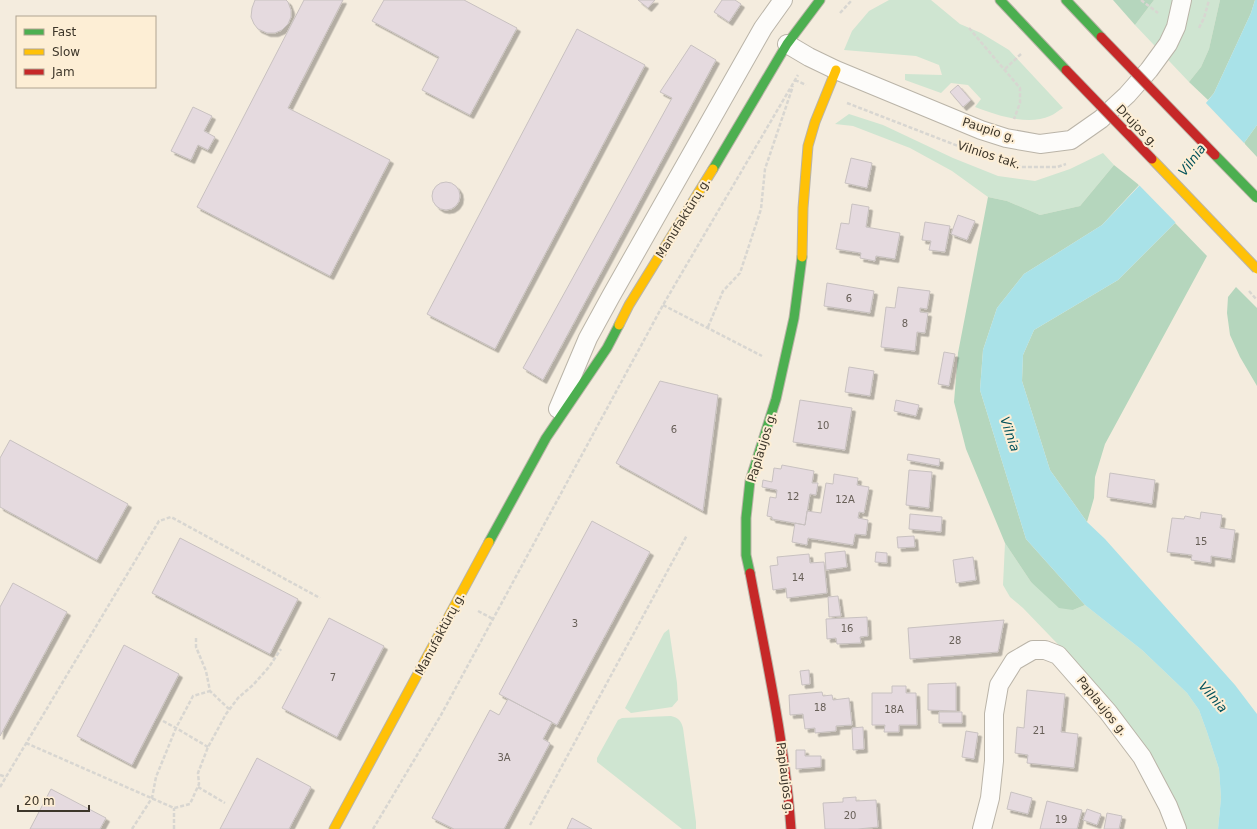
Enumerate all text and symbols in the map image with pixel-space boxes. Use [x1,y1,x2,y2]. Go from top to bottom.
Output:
legend [16,16,156,88]
text: Fast [52,25,76,39]
text: Slow [52,45,80,59]
text: Jam [51,65,75,79]
street label: Drujos g. [1113,102,1161,150]
street label: Paupio g. [961,115,1017,145]
street label: Vilnios tak. [956,138,1022,172]
water label: Vilnia [1175,141,1209,179]
street label: Manufaktūrų g. [653,175,713,261]
house number: 6 [846,293,852,304]
house number: 8 [902,318,908,329]
street label: Paplaujos g. [745,410,779,484]
water label: Vilnia [997,415,1023,453]
house number: 10 [817,420,829,431]
house number: 6 [671,424,677,435]
house number: 12 [787,491,799,502]
house number: 12A [835,494,855,505]
house number: 15 [1195,536,1207,547]
house number: 14 [792,572,804,583]
street label: Manufaktūrų g. [412,590,468,678]
house number: 3 [572,618,578,629]
house number: 16 [841,623,853,634]
house number: 28 [949,635,961,646]
house number: 7 [330,672,336,683]
street label: Paplaujos g. [1074,674,1130,738]
water label: Vilnia [1196,679,1230,716]
house number: 18 [814,702,826,713]
house number: 18A [884,704,904,715]
house number: 21 [1033,725,1045,736]
street label: Paplaujos g. [774,741,796,815]
house number: 3A [497,752,511,763]
scale bar [18,787,89,813]
text: 20 m [24,794,55,808]
house number: 20 [844,810,856,821]
house number: 19 [1055,814,1067,825]

